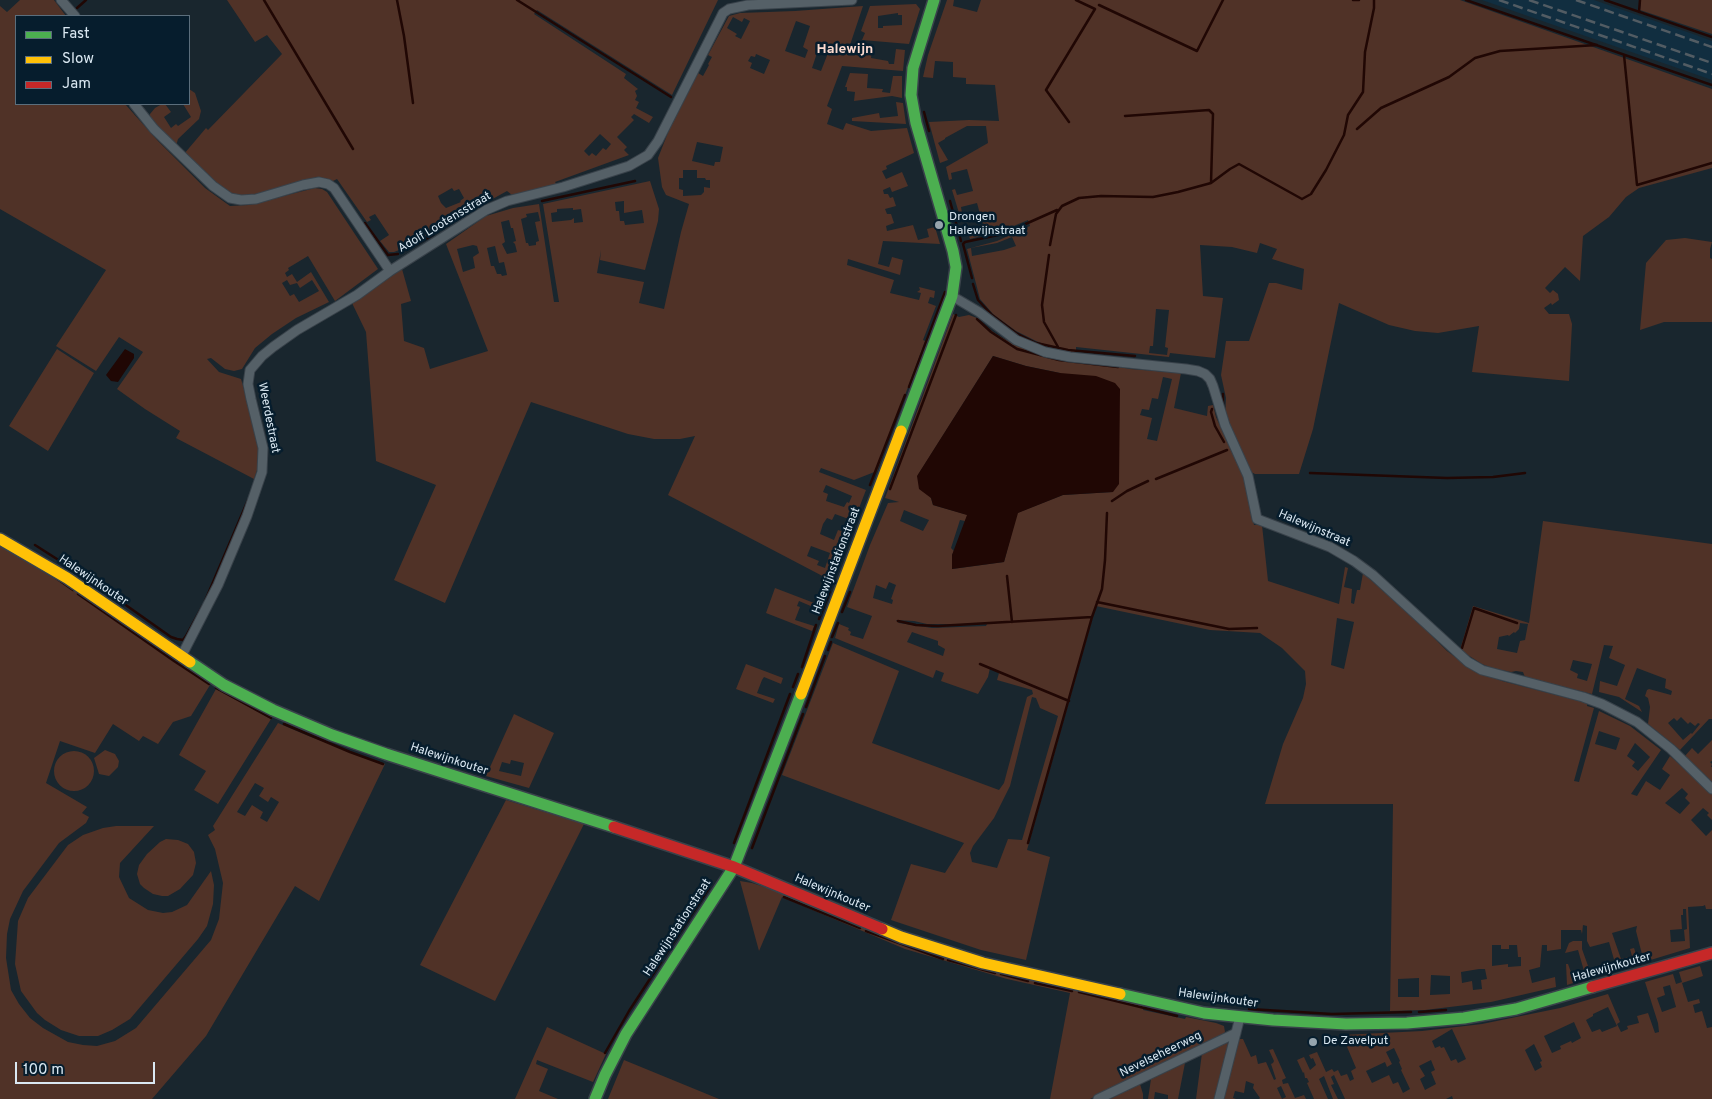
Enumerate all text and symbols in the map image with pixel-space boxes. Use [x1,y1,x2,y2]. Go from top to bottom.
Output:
legend [15,15,190,105]
text: Fast [62,25,90,44]
district label: Halewijn [817,42,873,58]
text: Slow [62,50,94,69]
text: Jam [62,75,91,94]
street label: Adolf Lootensstraat [396,190,494,256]
place label: Drongen Halewijnstraat [949,211,1026,239]
marker: Drongen Halewijnstraat [933,219,945,231]
street label: Weerdestraat [254,381,282,455]
street label: Halewijnstationstraat [810,505,864,617]
street label: Halewijnstraat [1276,507,1352,551]
street label: Halewijnkouter [56,552,130,610]
street label: Halewijnkouter [408,741,490,779]
street label: Halewijnkouter [792,872,872,916]
street label: Halewijnstationstraat [641,877,715,979]
street label: Halewijnkouter [1571,950,1653,986]
street label: Halewijnkouter [1177,986,1259,1012]
street label: Nevelseheerweg [1118,1029,1204,1081]
place label: De Zavelput [1323,1035,1388,1049]
marker: De Zavelput [1307,1036,1319,1048]
scale bar [18,1052,158,1084]
text: 100 m [23,1061,64,1080]

